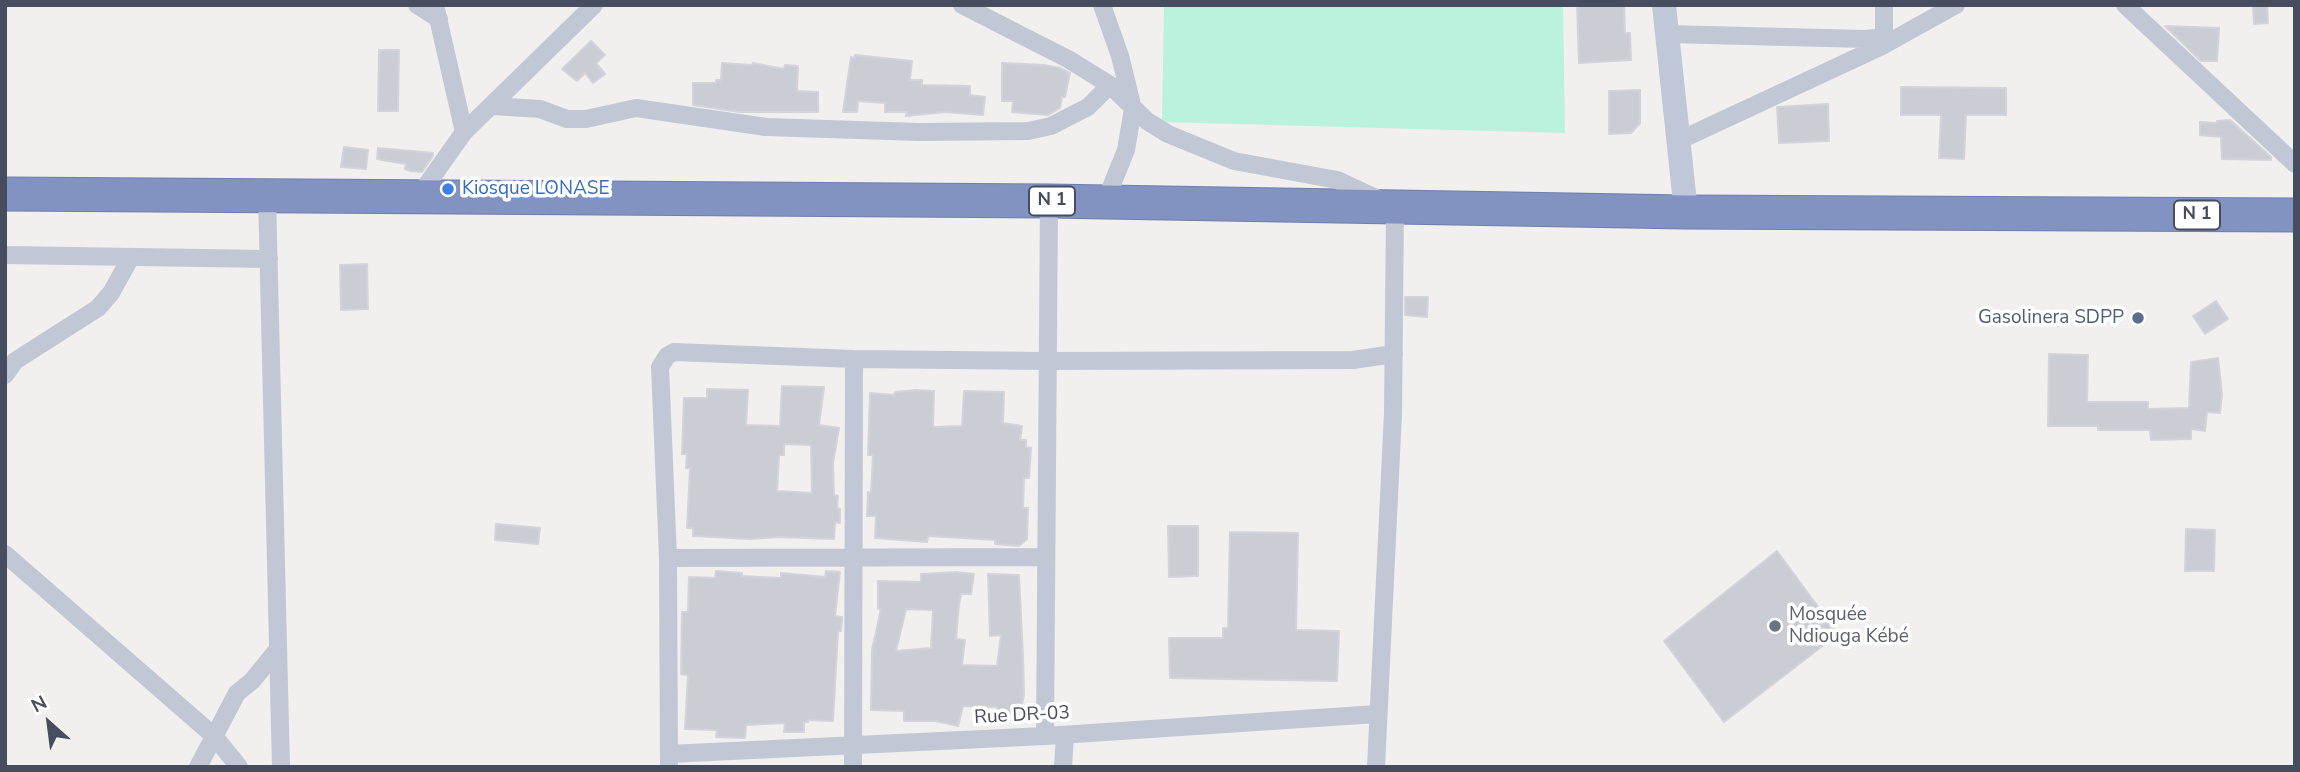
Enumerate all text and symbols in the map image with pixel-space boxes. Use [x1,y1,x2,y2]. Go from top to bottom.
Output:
place label: Kiosque LONASE [462,178,609,200]
marker: Kiosque LONASE [440,181,456,197]
road number: N 1 [1029,186,1075,216]
road number: N 1 [2174,200,2220,230]
place label: Gasolinera SDPP [1978,307,2124,329]
marker: Gasolinera SDPP [2130,310,2146,326]
place label: Mosquée Ndiouga Kébé [1789,604,1909,648]
marker: Mosquée Ndiouga Kébé [1767,618,1783,634]
north arrow [14,688,84,758]
text: N [27,690,52,719]
street label: Rue DR-03 [974,702,1070,730]

